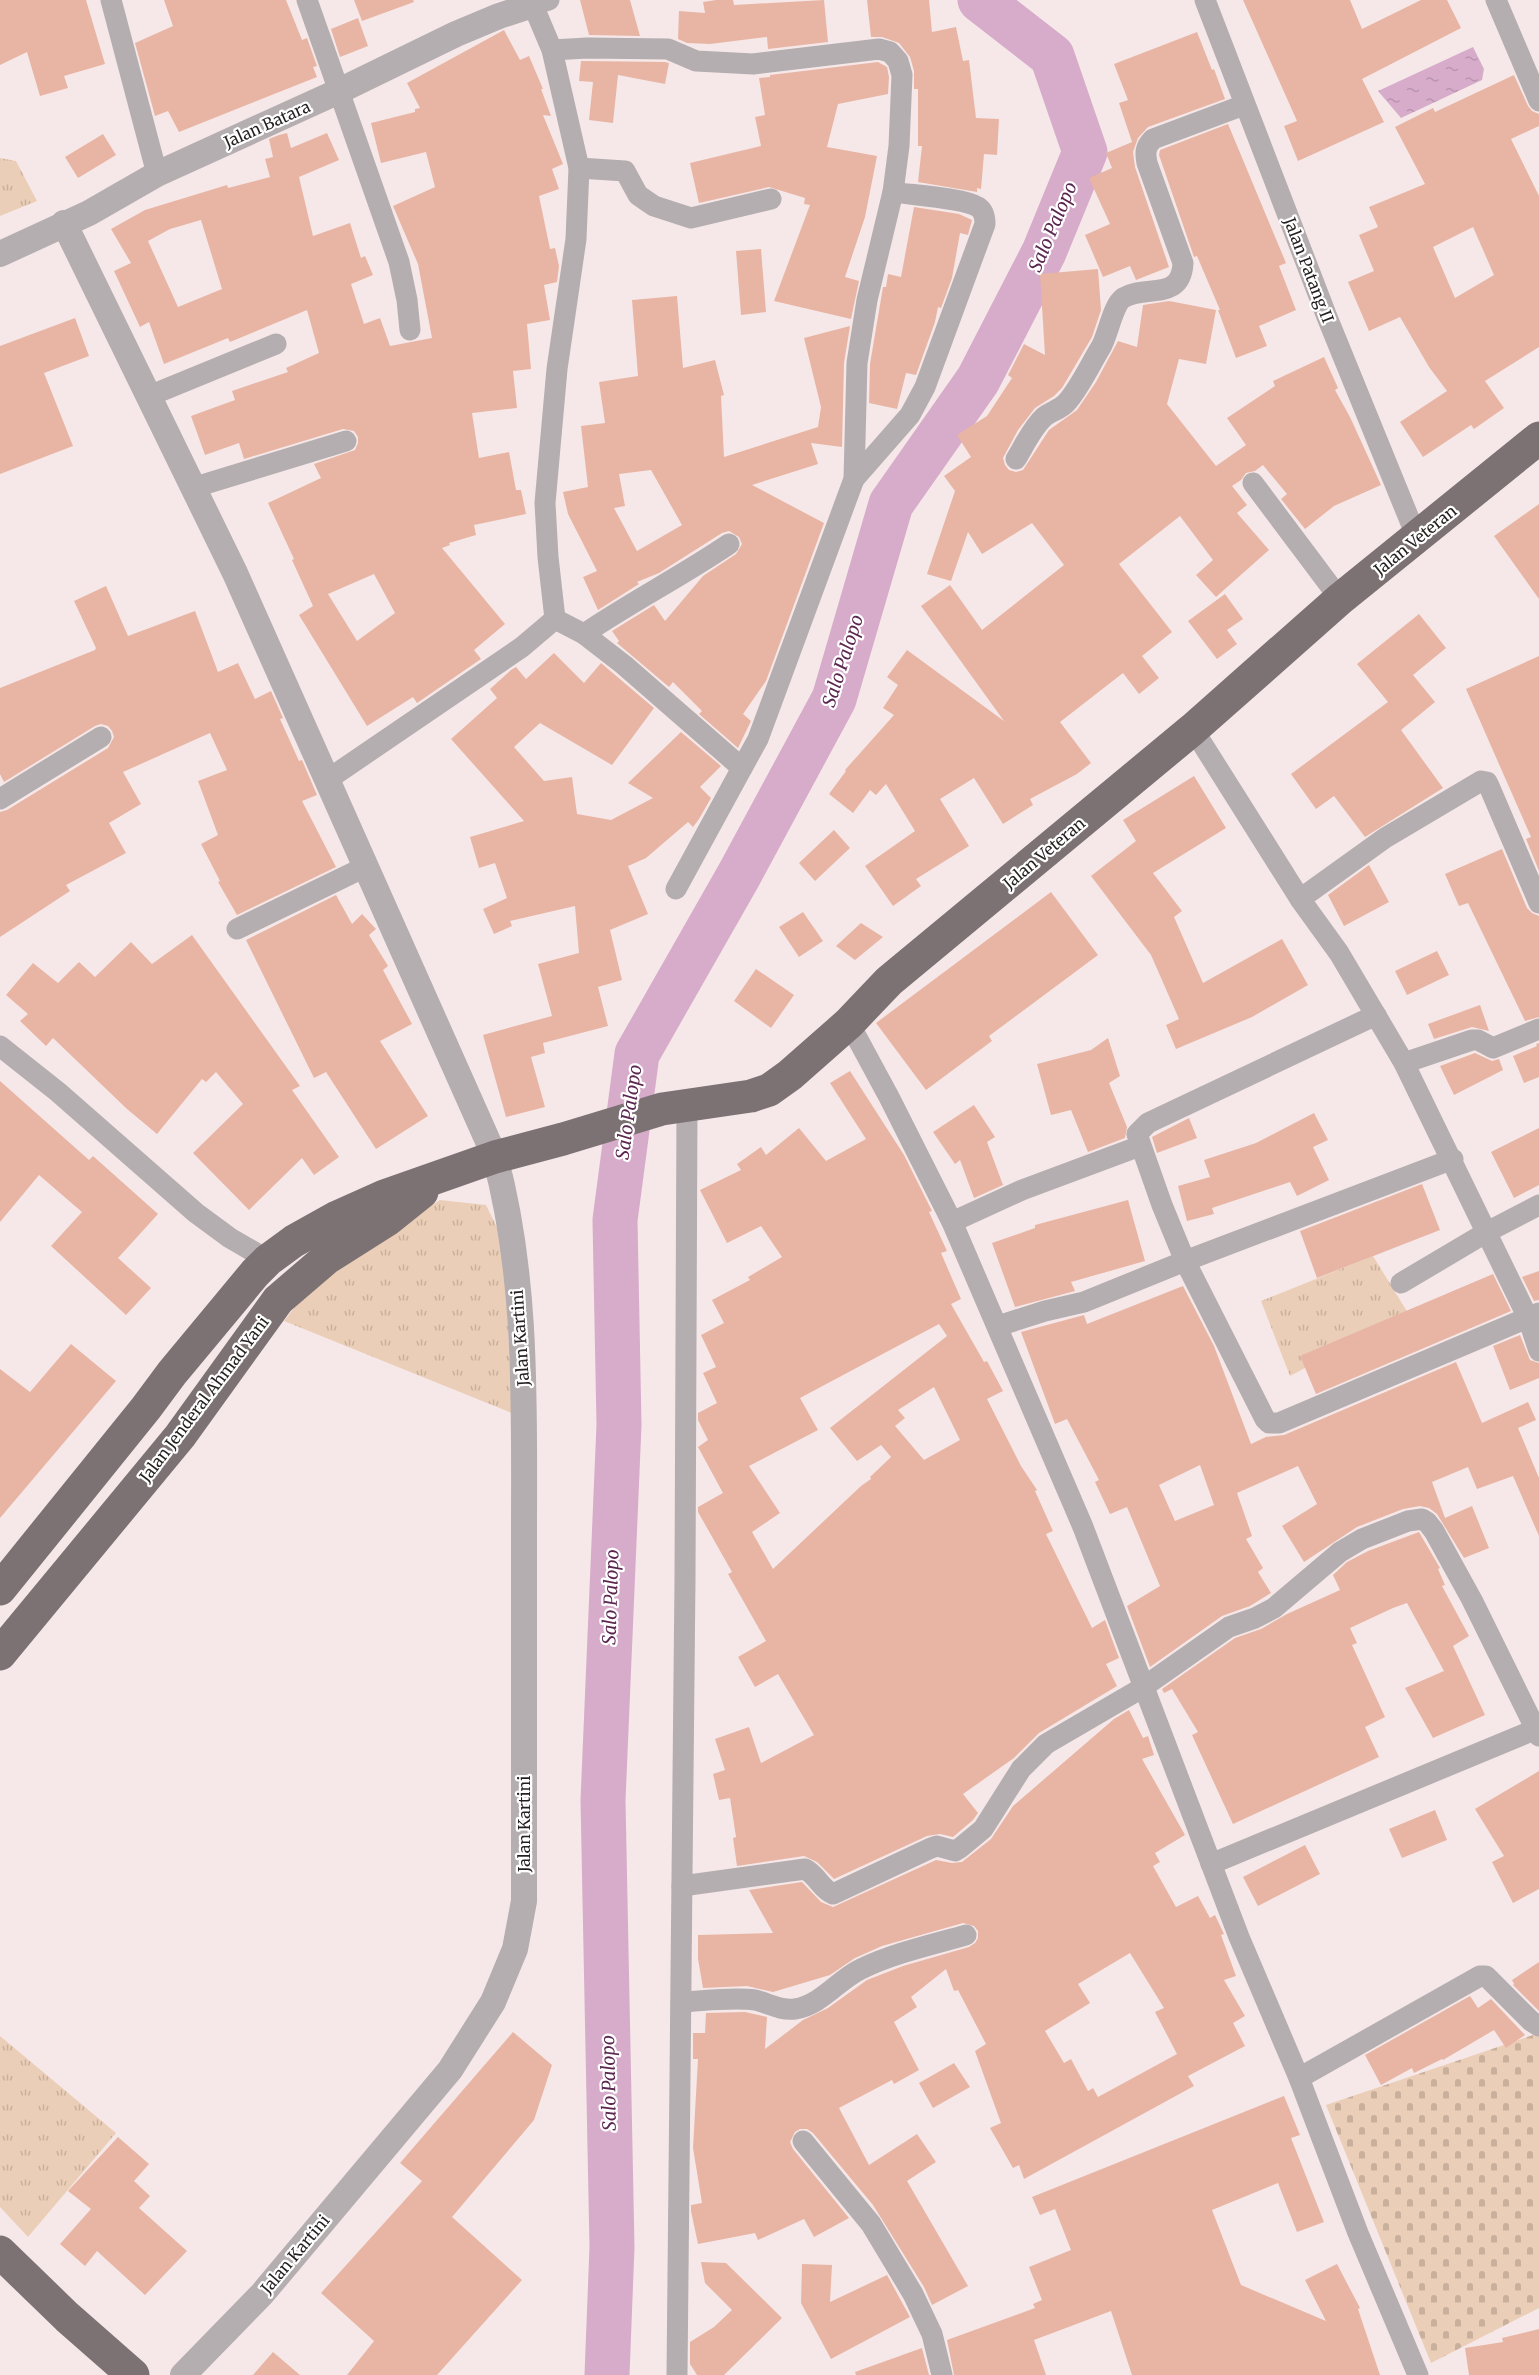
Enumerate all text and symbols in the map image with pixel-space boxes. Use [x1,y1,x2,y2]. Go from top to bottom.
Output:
street label: Jalan Batara [220,96,314,152]
water label: Salo Palopo [1023,178,1082,275]
street label: Jalan Patang II [1279,214,1338,326]
street label: Jalan Veteran [1369,500,1461,580]
water label: Salo Palopo [817,612,868,710]
street label: Jalan Veteran [998,813,1089,894]
water label: Salo Palopo [610,1063,647,1161]
street label: Jalan Kartini [507,1289,533,1388]
street label: Jalan Jenderal Ahmad Yani [134,1312,273,1487]
water label: Salo Palopo [597,1549,624,1645]
street label: Jalan Kartini [514,1776,534,1873]
water label: Salo Palopo [596,2035,621,2131]
street label: Jalan Kartini [256,2211,334,2298]

